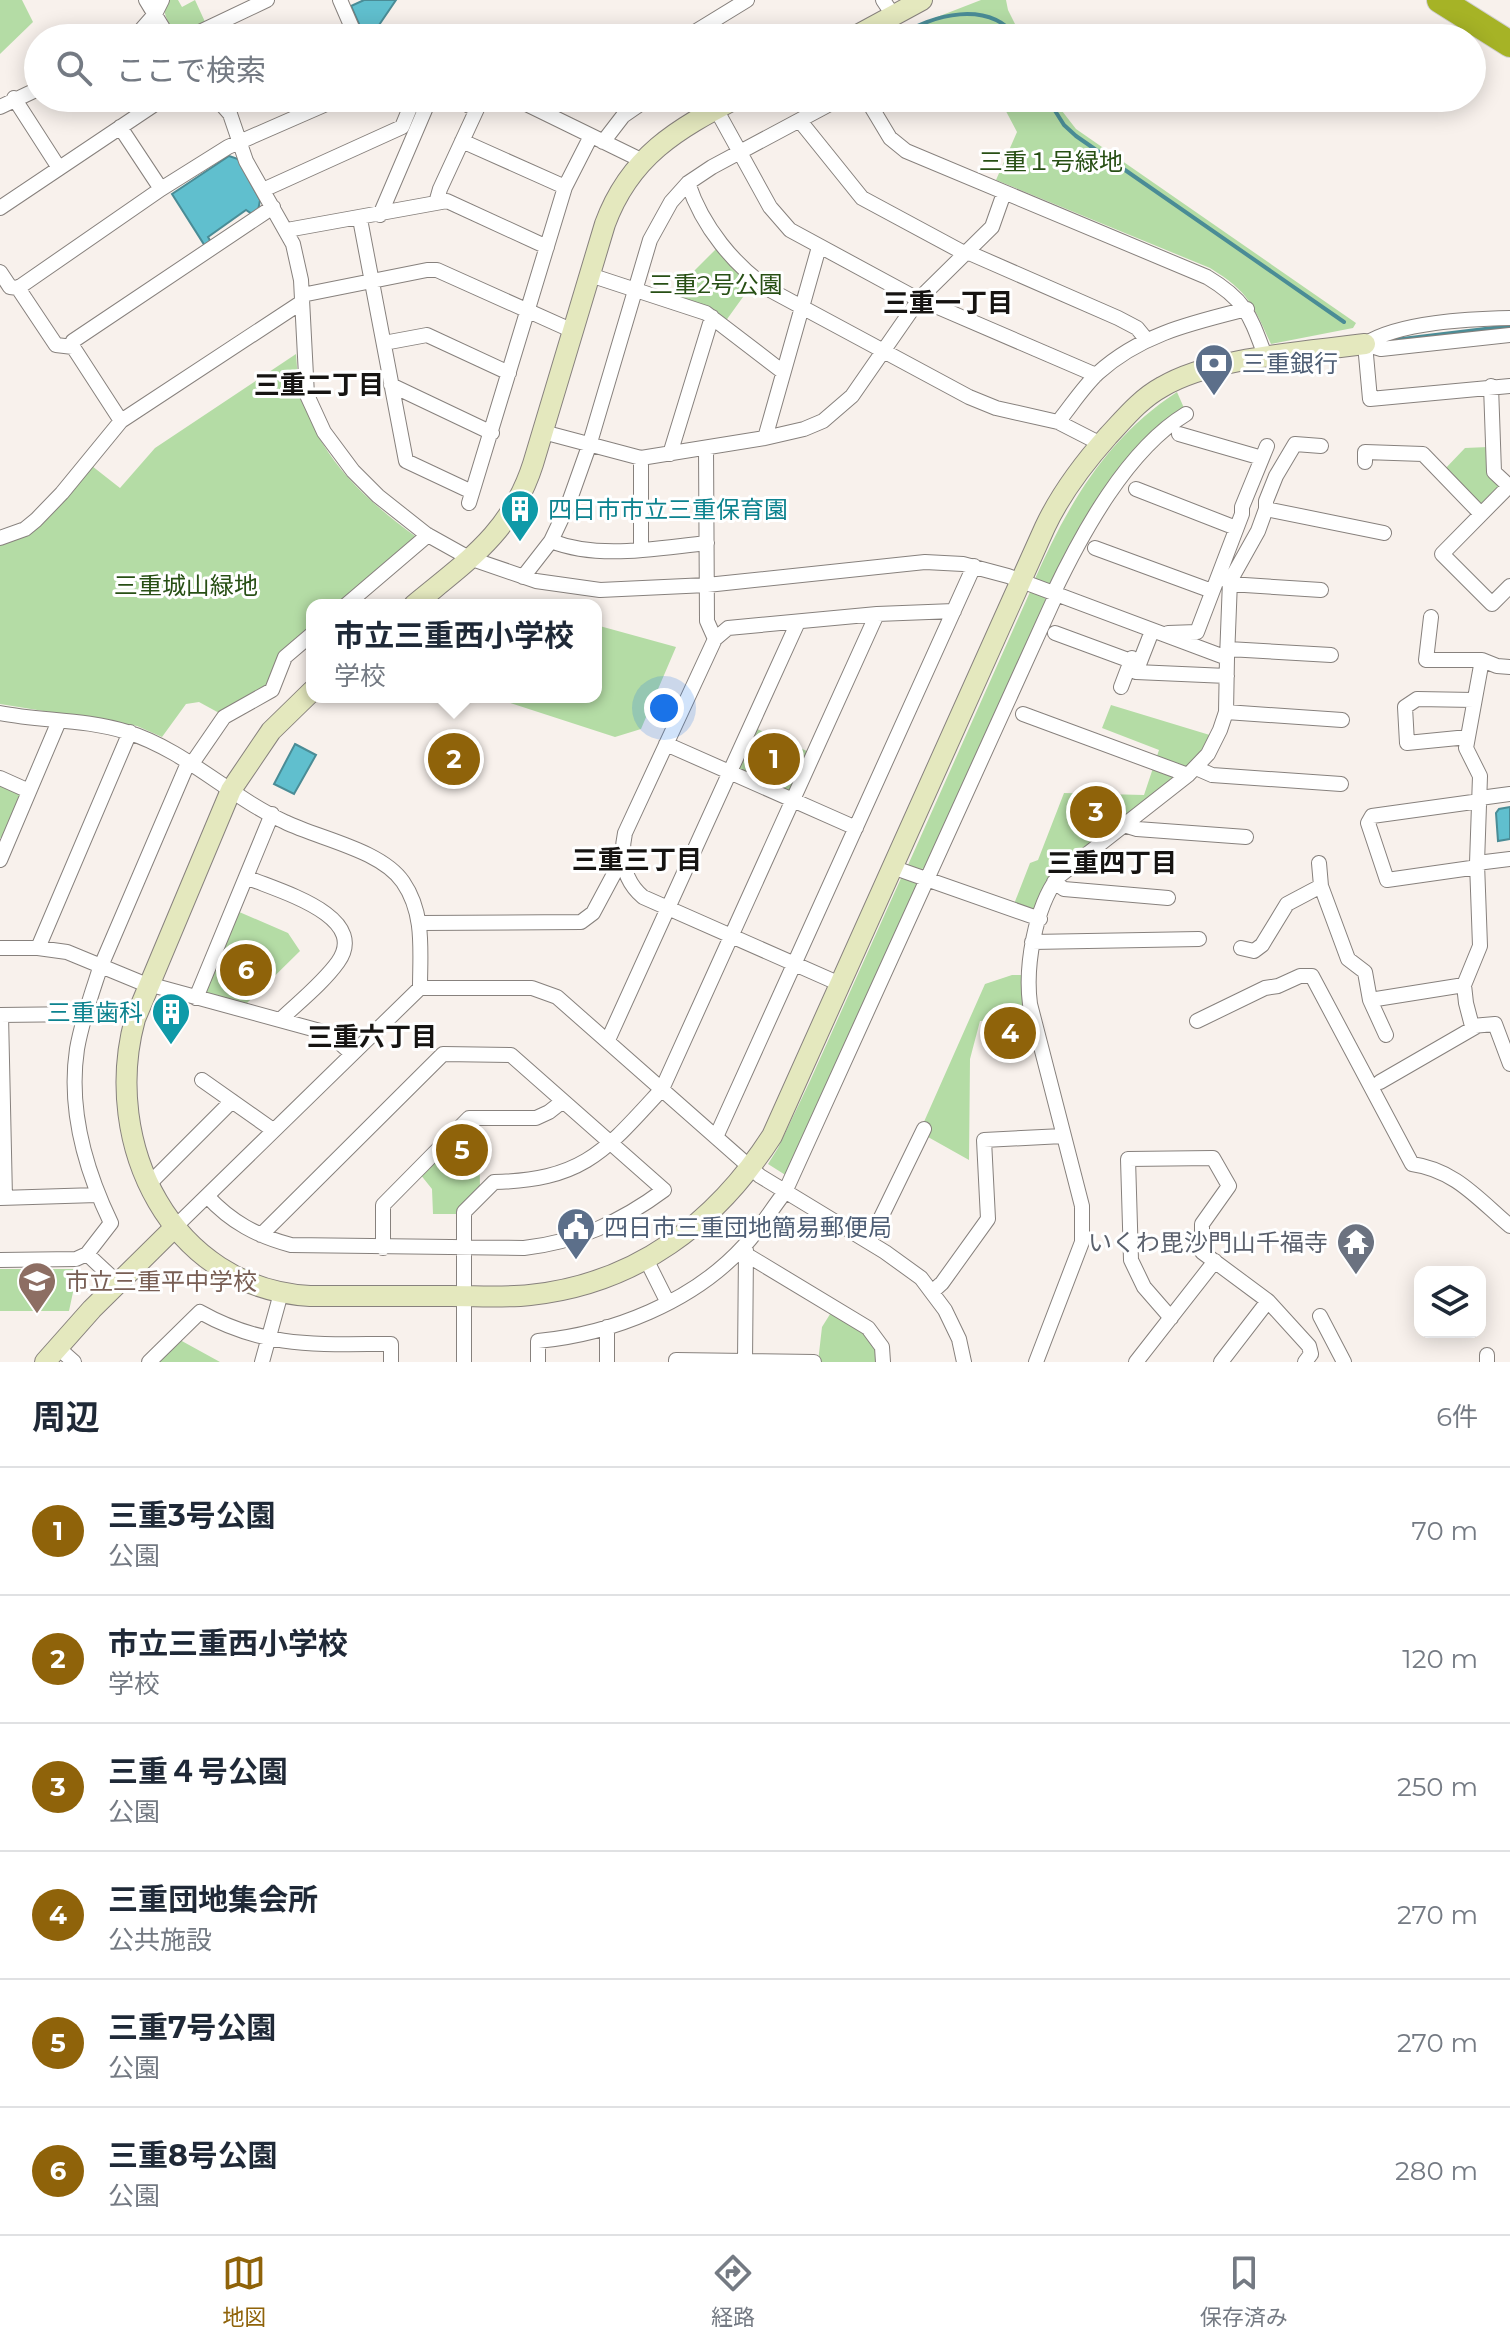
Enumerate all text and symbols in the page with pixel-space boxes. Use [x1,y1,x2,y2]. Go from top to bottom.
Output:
search box [24,24,1486,112]
icon: search [52,46,96,90]
text: ここで検索 [116,52,266,89]
park label: 三重１号緑地 [979,147,1123,176]
park label: 三重2号公園 [649,270,783,299]
district label: 三重一丁目 [883,287,1013,319]
bank icon: 三重銀行 [1193,342,1235,397]
place label: 三重銀行 [1242,349,1338,378]
district label: 三重二丁目 [254,369,384,401]
building icon: 四日市市立三重保育園 [499,488,541,543]
place label: 四日市市立三重保育園 [548,495,788,524]
park label: 三重城山緑地 [114,571,258,600]
popup [306,599,602,703]
text: 市立三重西小学校 [334,617,574,654]
text: 学校 [334,660,386,692]
your location [644,688,684,728]
pin: 2 [428,729,480,789]
pin: 1 [748,729,800,789]
pin: 3 [1070,782,1122,842]
district label: 三重三丁目 [572,844,702,876]
district label: 三重四丁目 [1047,847,1177,879]
pin: 6 [220,940,272,1000]
building icon: 三重歯科 [150,991,192,1046]
place label: 三重歯科 [47,998,143,1027]
pin: 4 [984,1003,1036,1063]
district label: 三重六丁目 [307,1021,437,1053]
pin: 5 [436,1120,488,1180]
public building icon: 四日市三重団地簡易郵便局 [555,1206,597,1261]
place label: 四日市三重団地簡易郵便局 [604,1213,892,1242]
temple icon: いくわ毘沙門山千福寺 [1335,1221,1377,1276]
place label: いくわ毘沙門山千福寺 [1088,1228,1328,1257]
school or university icon: 市立三重平中学校 [16,1260,58,1315]
map controls [1414,1266,1486,1338]
button: layers [1414,1266,1486,1338]
place label: 市立三重平中学校 [65,1267,257,1296]
text: 周辺 [32,1396,100,1438]
text: 6件 [1436,1401,1478,1433]
text: 三重3号公園 [108,1497,276,1534]
text: 1 [53,1515,63,1547]
text: 70 m [1412,1515,1478,1547]
text: 公園 [108,1540,160,1572]
text: 市立三重西小学校 [108,1625,348,1662]
text: 2 [50,1643,66,1675]
text: 120 m [1402,1643,1478,1675]
text: 学校 [108,1668,160,1700]
text: 三重４号公園 [108,1753,288,1790]
text: 3 [50,1771,66,1803]
text: 250 m [1397,1771,1478,1803]
text: 公園 [108,1796,160,1828]
text: 三重団地集会所 [108,1881,318,1918]
text: 4 [49,1899,67,1931]
text: 270 m [1397,1899,1478,1931]
text: 公共施設 [108,1924,212,1956]
text: 三重7号公園 [108,2009,277,2046]
text: 5 [50,2027,66,2059]
text: 270 m [1397,2027,1478,2059]
text: 公園 [108,2052,160,2084]
text: 三重8号公園 [108,2137,278,2174]
text: 6 [50,2155,66,2187]
text: 280 m [1395,2155,1478,2187]
text: 公園 [108,2180,160,2212]
tab: 地図 [222,2251,266,2331]
tab: 経路 [711,2251,755,2331]
tab: 保存済み [1200,2251,1288,2331]

